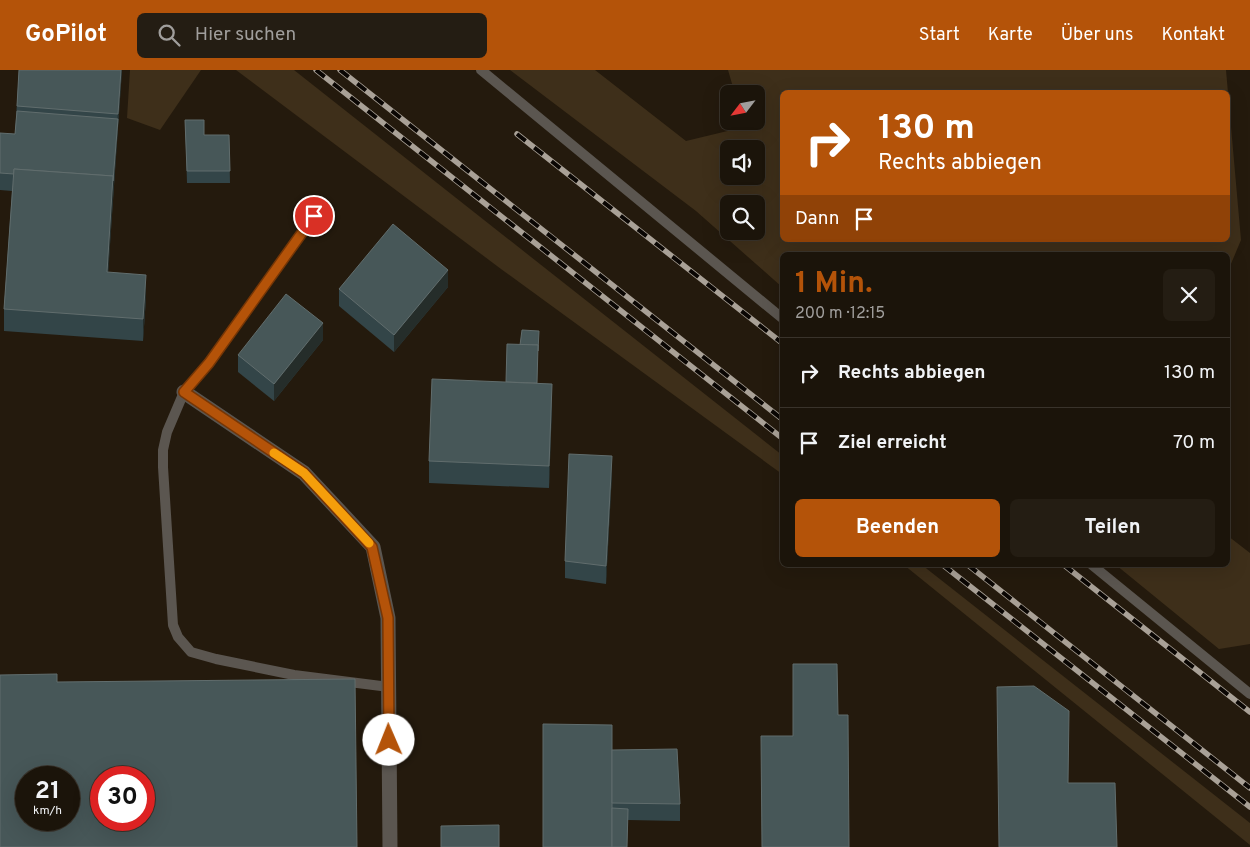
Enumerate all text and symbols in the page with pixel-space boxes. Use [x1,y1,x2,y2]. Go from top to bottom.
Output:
search box [137,13,487,58]
text: GoPilot [25,20,107,50]
icon: search [155,21,183,49]
text: Hier suchen [195,23,296,47]
text: Start [919,24,960,47]
text: Karte [988,24,1033,47]
text: Über uns [1061,24,1133,47]
text: Kontakt [1161,24,1225,47]
north arrow [720,85,765,130]
map controls [720,85,765,240]
text: 130 m [878,107,975,151]
icon: right [795,110,860,175]
button: sound [720,140,765,185]
text: Rechts abbiegen [878,150,1042,177]
pin [293,195,335,237]
button: search [720,195,765,240]
icon: arrive [300,202,328,230]
icon: arrive [850,205,878,233]
text: Dann [795,207,840,231]
text: 1 Min. [795,266,873,303]
button: close [1163,269,1215,321]
text: 200 m · 12:15 [795,304,885,324]
icon: right [795,359,823,387]
text: Rechts abbiegen [838,361,986,385]
text: 130 m [1164,361,1215,385]
icon: arrive [795,429,823,457]
text: Ziel erreicht [838,431,947,455]
text: 70 m [1173,431,1215,455]
button: Beenden [795,499,1000,557]
button: Teilen [1010,499,1215,557]
position arrow [362,713,414,765]
speed limit sign: 30 [90,766,155,831]
text: 21 [35,776,60,808]
text: km/h [33,803,62,819]

